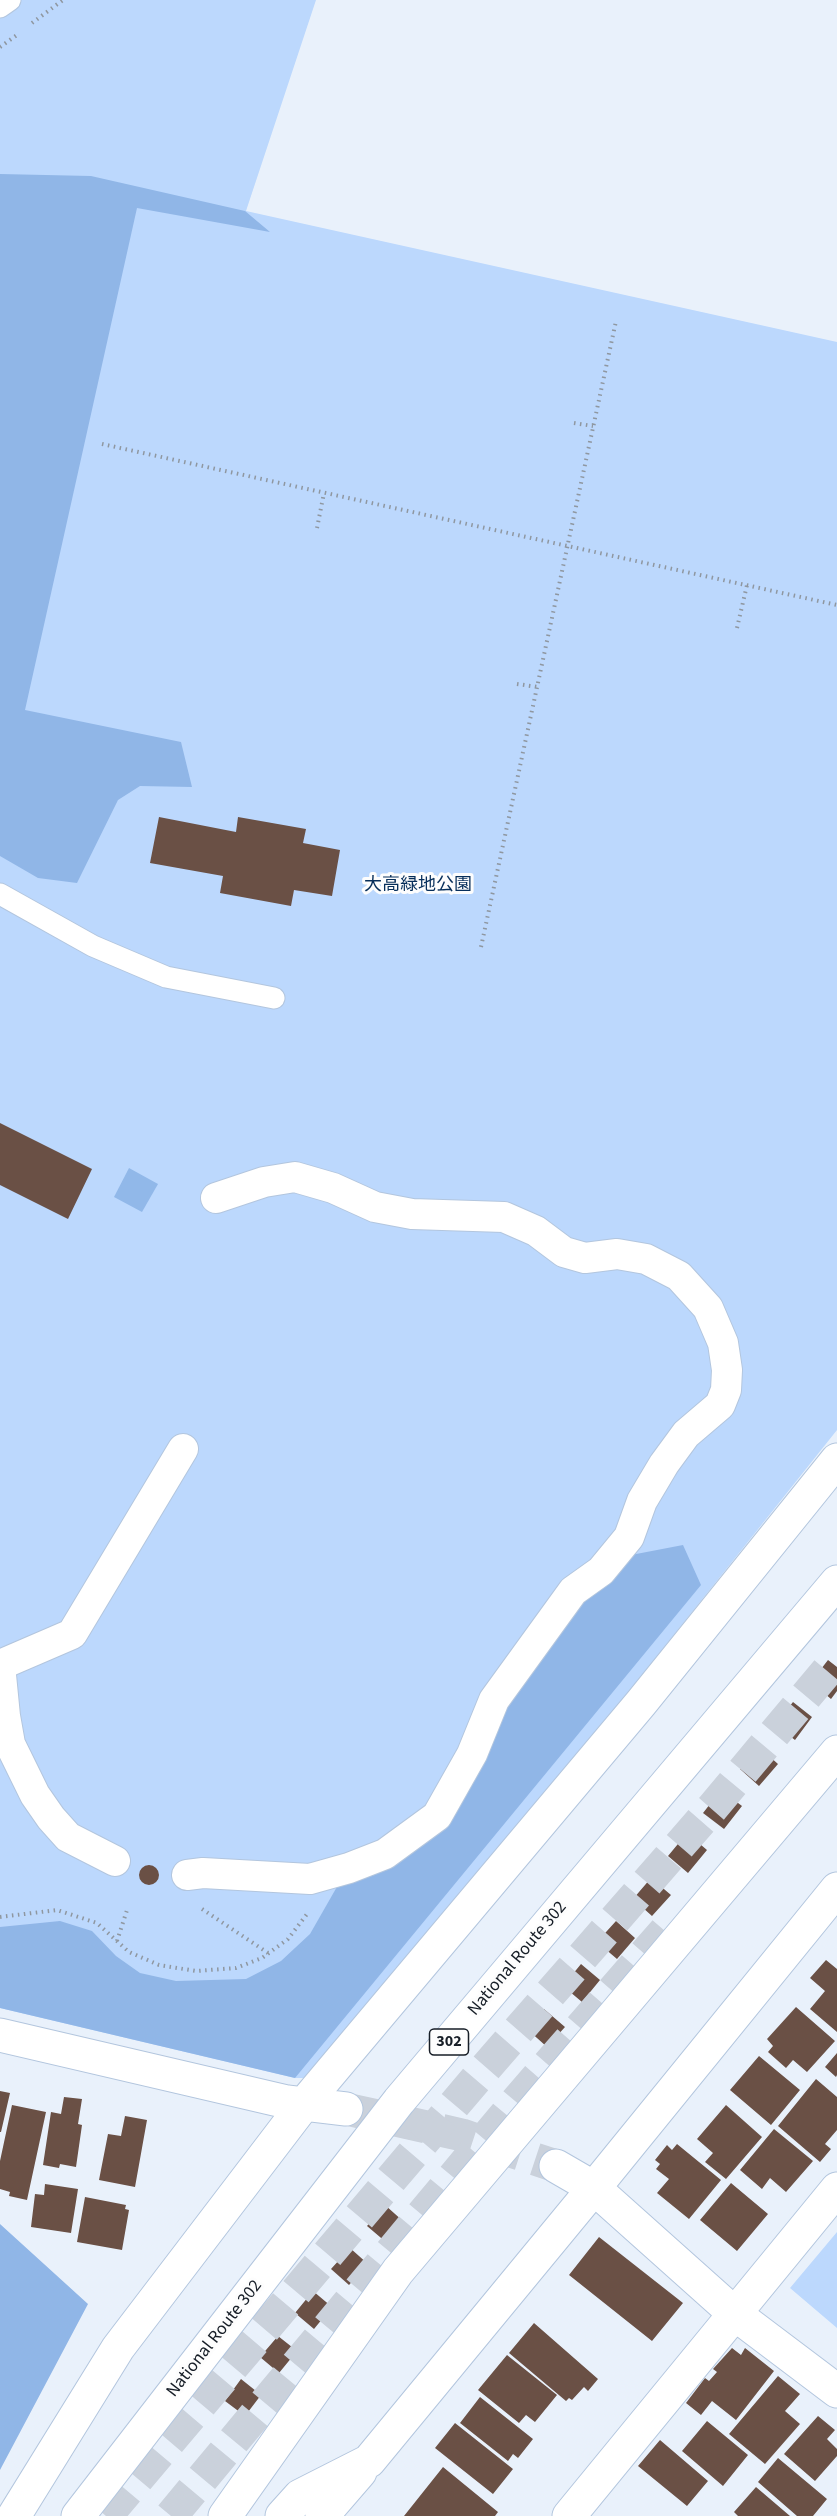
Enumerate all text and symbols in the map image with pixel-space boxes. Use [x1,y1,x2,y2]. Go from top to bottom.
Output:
park label: 大高緑地公園 [364,875,472,897]
street label: National Route 302 [464,1897,572,2021]
road number: 302 [430,2029,468,2055]
street label: National Route 302 [163,2276,267,2402]

